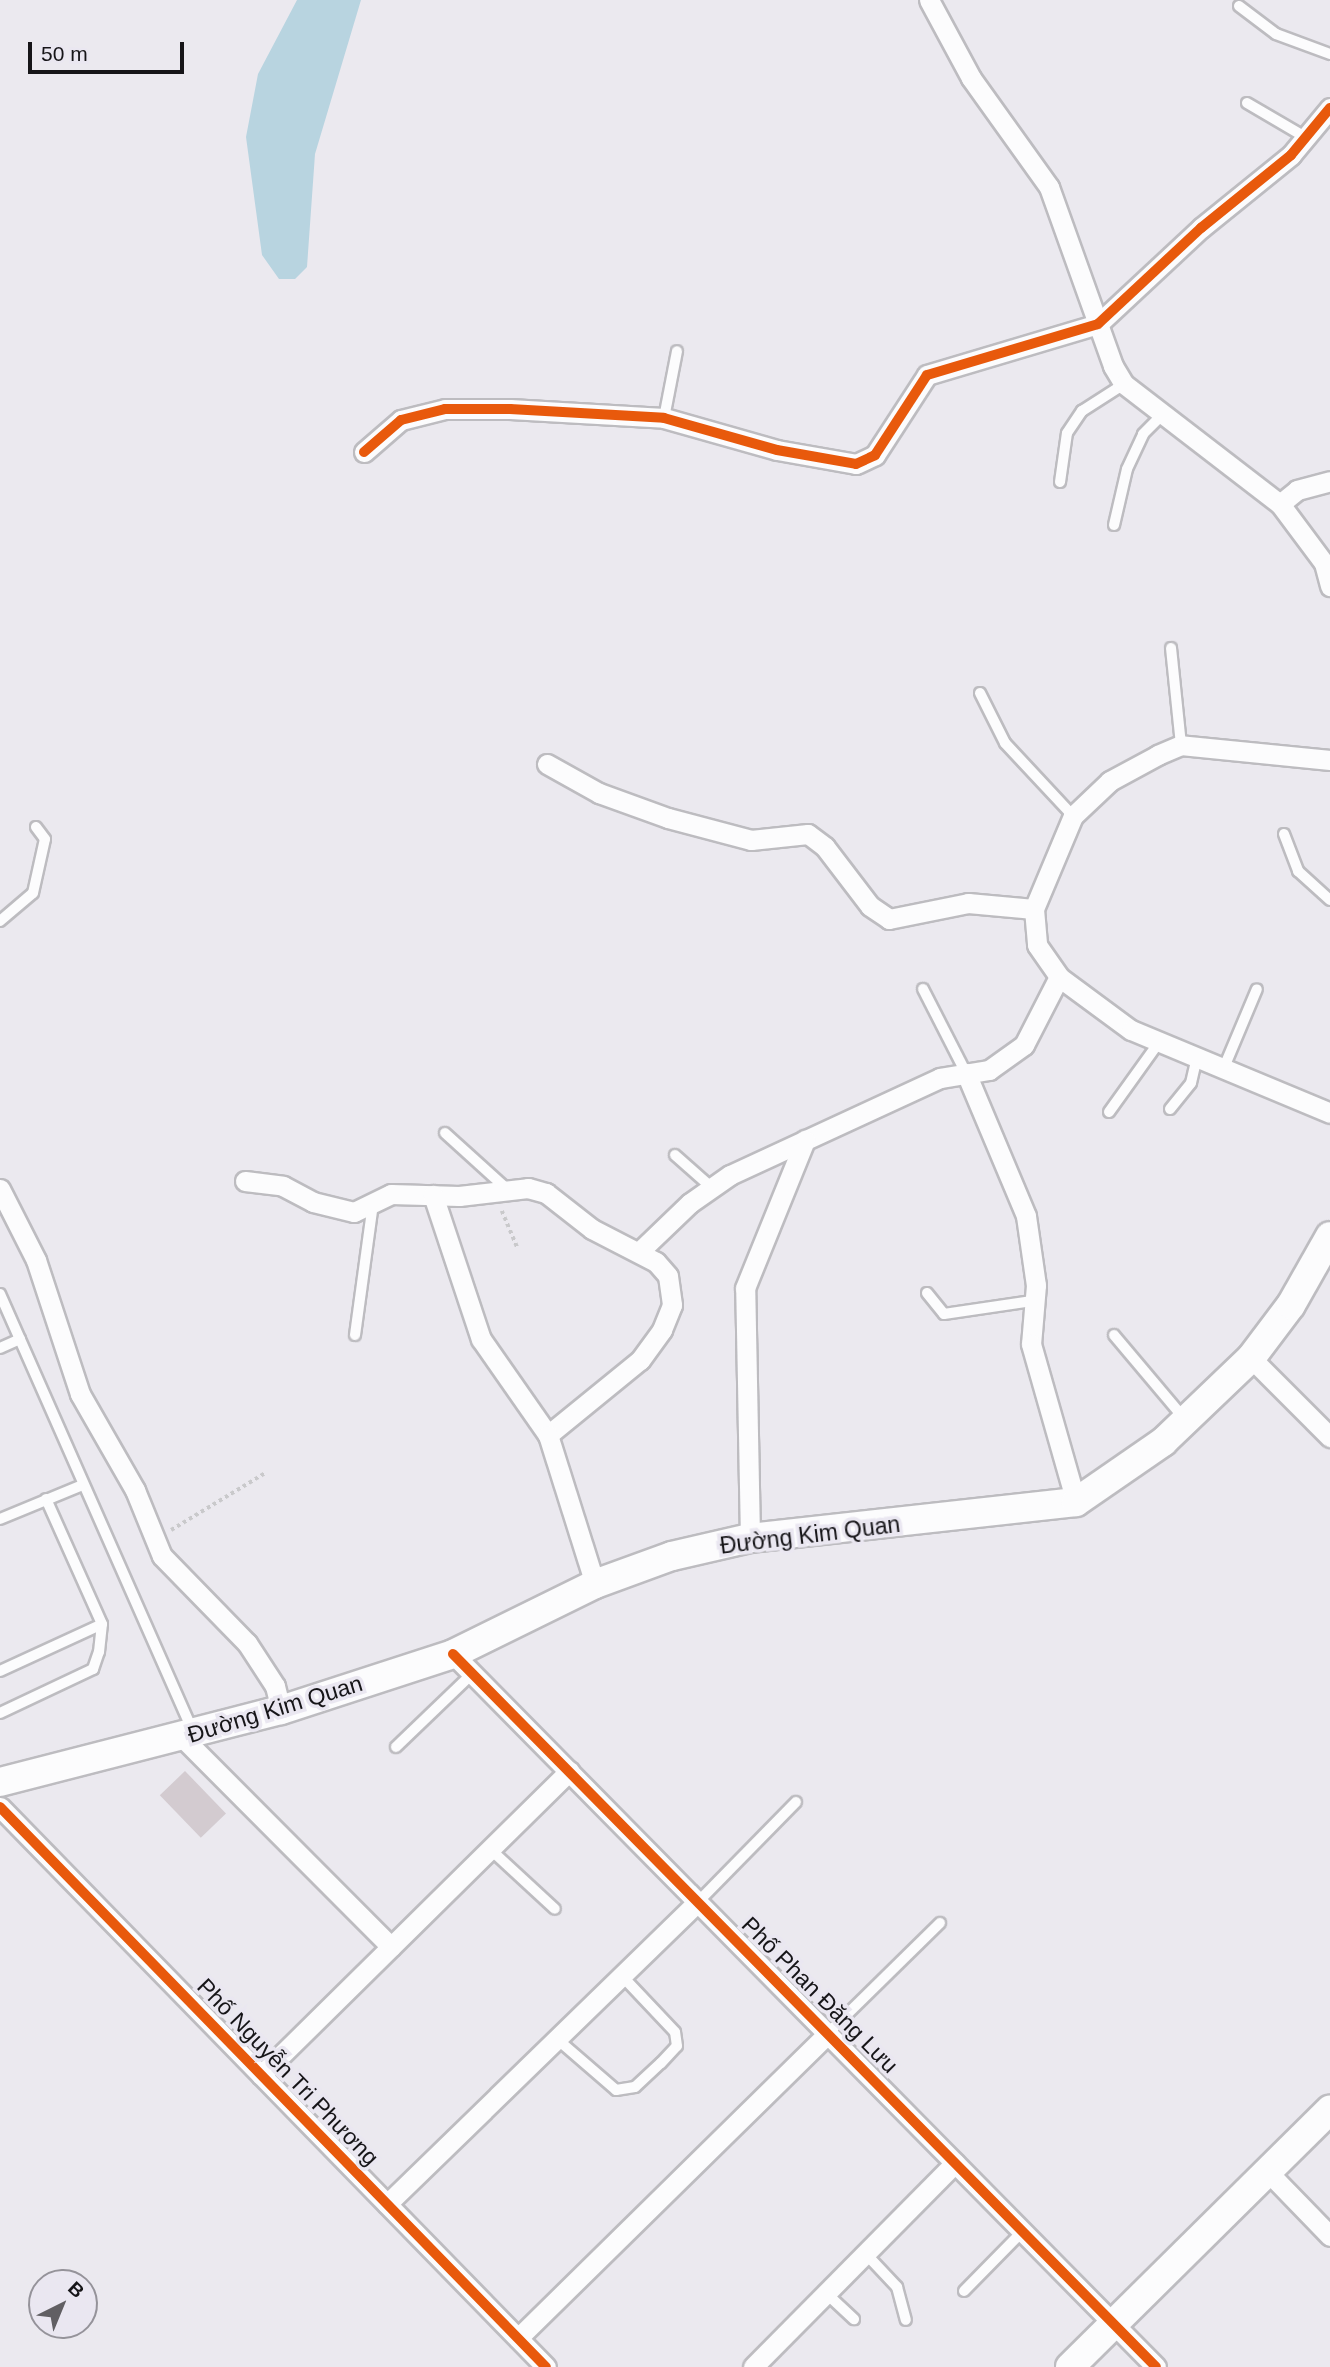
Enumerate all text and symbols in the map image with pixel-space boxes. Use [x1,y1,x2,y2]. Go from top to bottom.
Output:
scale bar [32,28,187,72]
text: 50 m [41,42,88,65]
street label: Đường Kim Quan [718,1510,902,1560]
street label: Đường Kim Quan [184,1669,366,1749]
street label: Phố Phan Đăng Lưu [736,1911,904,2079]
street label: Phố Nguyễn Tri Phương [191,1973,385,2171]
north arrow [28,2269,98,2339]
text: B [64,2277,88,2302]

